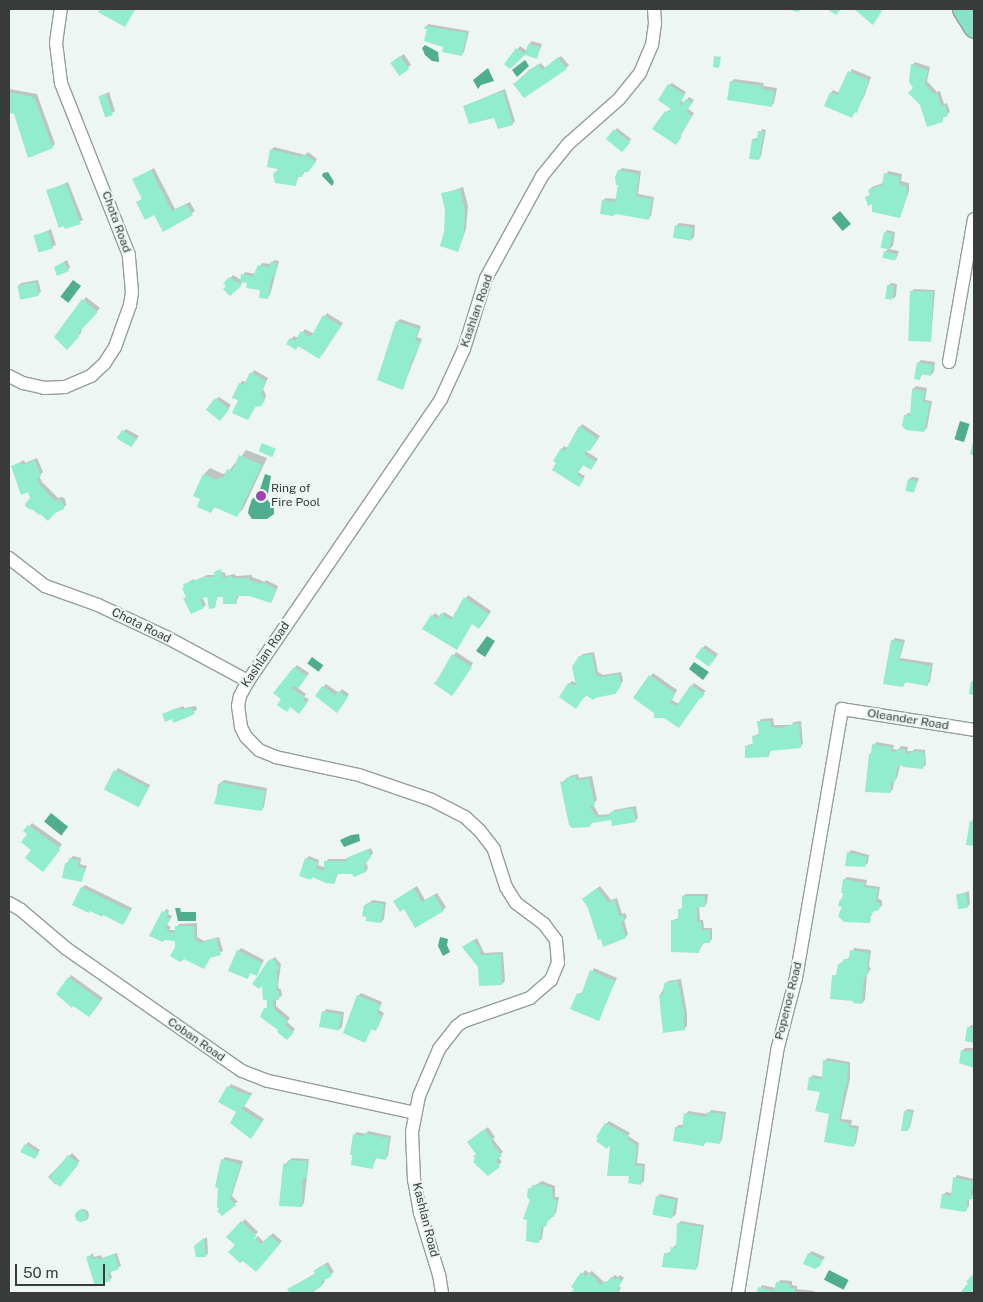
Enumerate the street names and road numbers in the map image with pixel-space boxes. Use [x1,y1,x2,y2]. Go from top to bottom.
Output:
street label: Chota Road [98,189,134,255]
street label: Kashlan Road [458,273,496,349]
street label: Chota Road [109,605,173,647]
street label: Kashlan Road [239,619,293,691]
street label: Oleander Road [866,706,950,734]
street label: Popenoe Road [772,960,806,1042]
street label: Coban Road [164,1015,228,1065]
street label: Kashlan Road [409,1181,441,1259]

